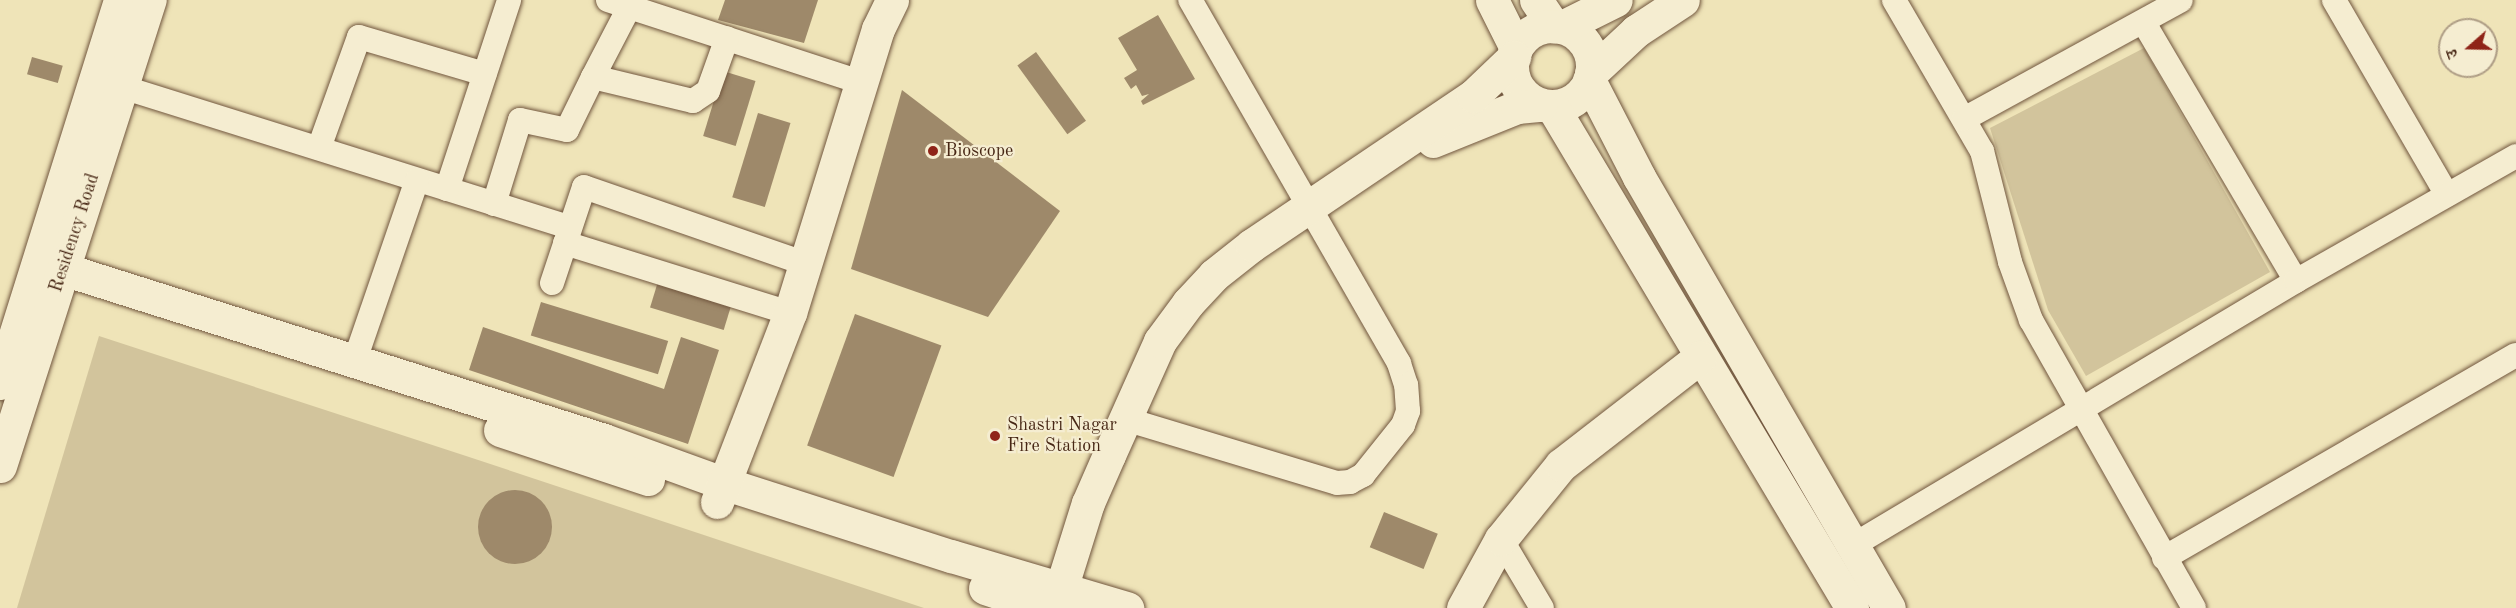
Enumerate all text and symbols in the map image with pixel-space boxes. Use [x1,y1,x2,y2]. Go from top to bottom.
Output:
north arrow [2438,18,2498,78]
text: उ [2444,47,2462,60]
place label: Bioscope [945,140,1013,162]
marker: Bioscope [926,144,940,158]
street label: Residency Road [46,171,104,295]
place label: Shastri Nagar Fire Station [1007,415,1117,458]
marker: Shastri Nagar Fire Station [988,429,1002,443]

